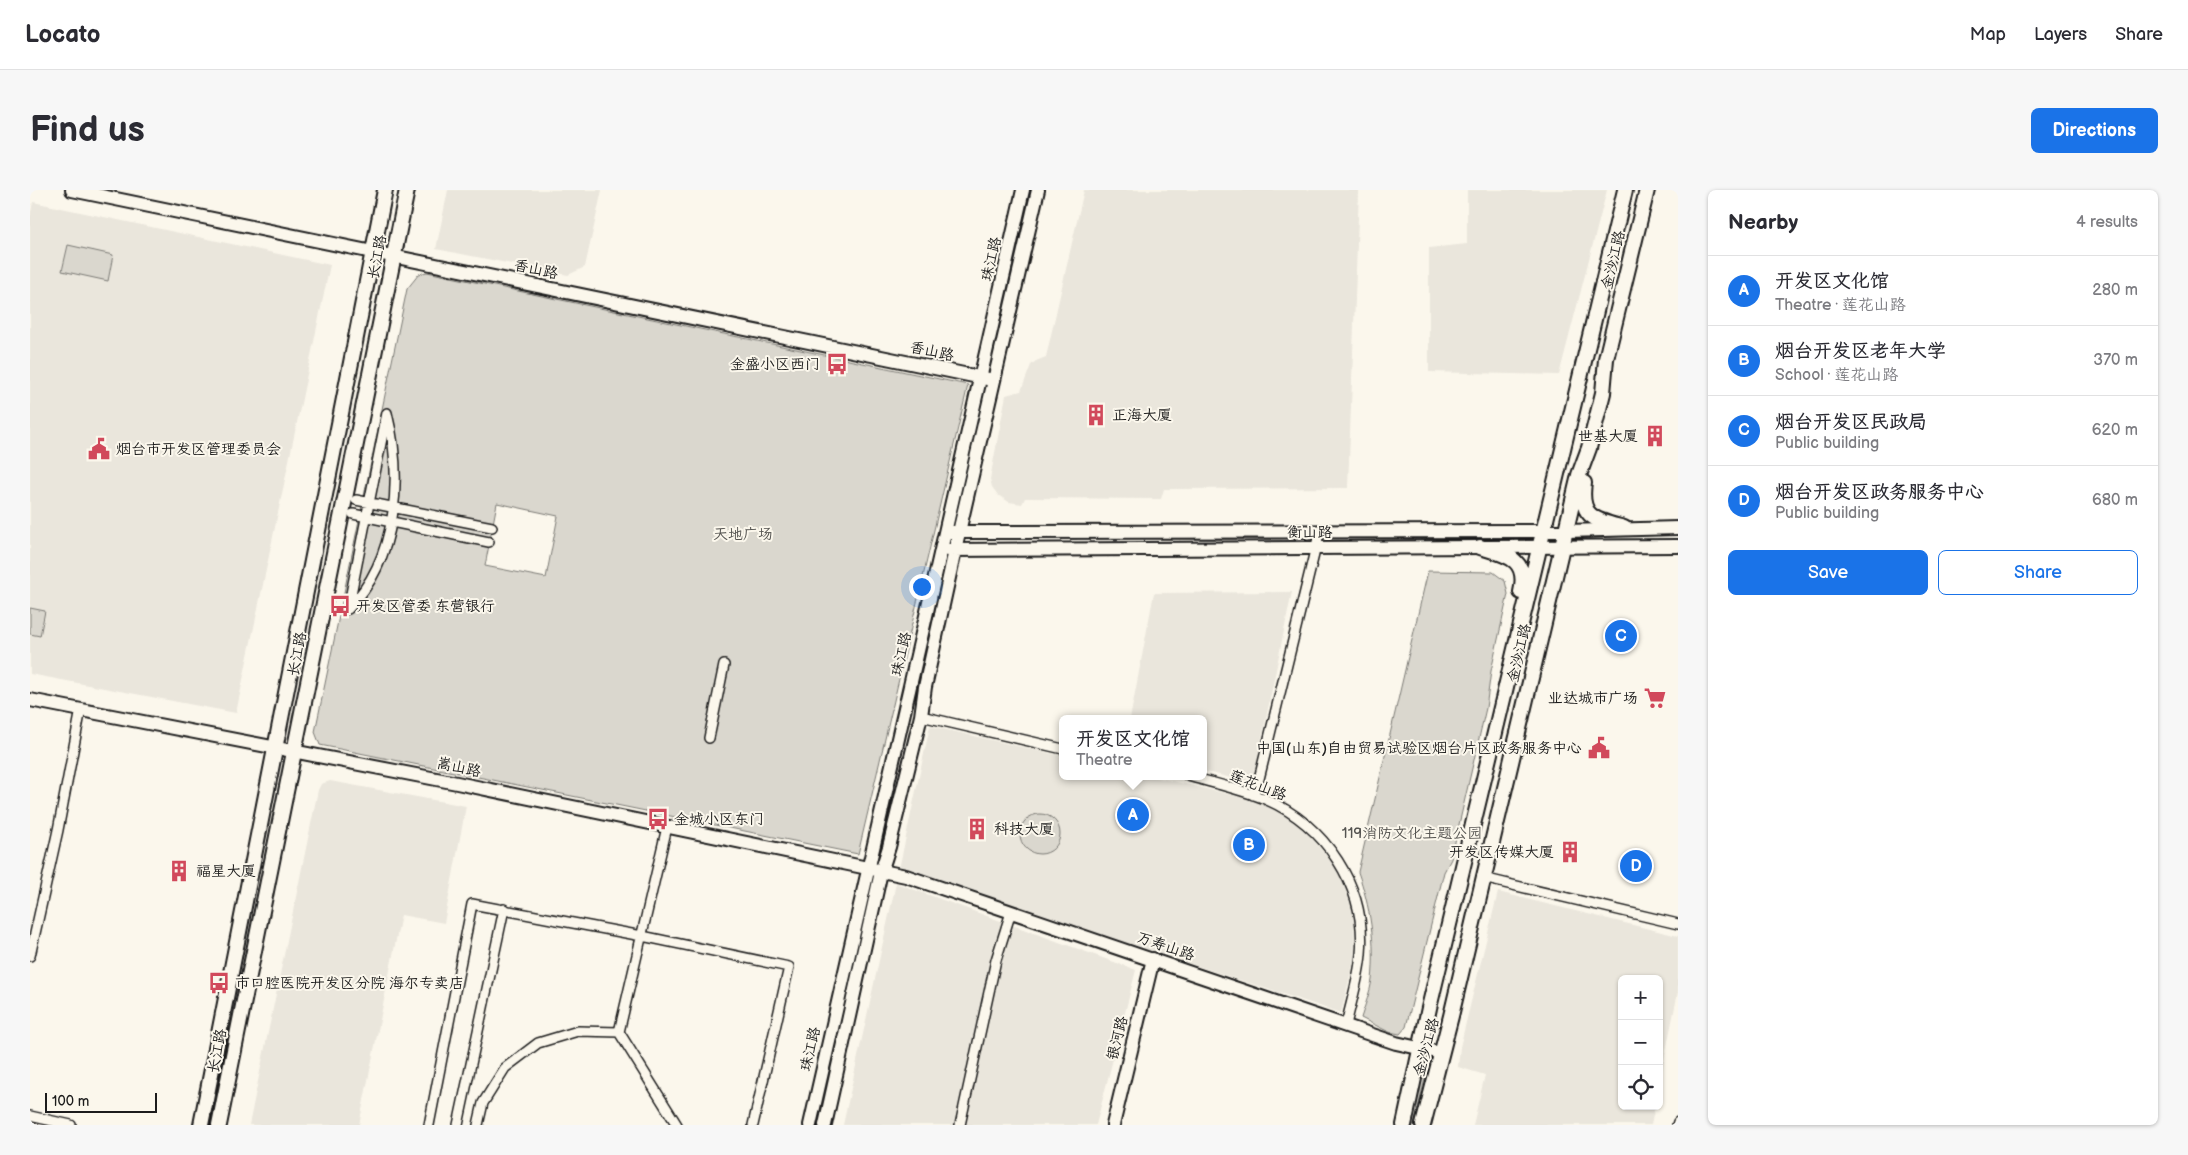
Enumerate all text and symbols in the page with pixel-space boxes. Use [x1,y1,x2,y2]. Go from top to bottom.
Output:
text: Locato [25,20,100,49]
text: Map [1970,24,2006,45]
text: Layers [2034,24,2087,45]
text: Share [2115,24,2163,45]
button: Directions [2031,108,2158,153]
text: Find us [30,109,145,152]
text: Nearby [1728,210,1798,235]
text: 4 results [2076,213,2138,232]
street label: 金沙江路 [1597,229,1629,291]
street label: 长江路 [364,233,391,281]
street label: 珠江路 [977,235,1006,283]
street label: 香山路 [512,256,560,283]
text: 开发区文化馆 [1775,270,1889,293]
text: A [1739,281,1749,300]
text: 280 m [2092,281,2138,300]
text: Theatre · 莲花山路 [1775,296,1906,315]
street label: 香山路 [908,338,956,365]
text: 烟台开发区老年大学 [1775,340,1946,363]
bus stop icon: 金盛小区西门 [824,351,850,377]
text: B [1738,351,1750,370]
text: 370 m [2093,351,2138,370]
place label: 金盛小区西门 [730,355,820,374]
text: School · 莲花山路 [1775,366,1898,385]
building icon: 正海大厦 [1083,402,1109,428]
place label: 正海大厦 [1112,406,1172,425]
text: 烟台开发区民政局 [1775,411,1927,434]
text: C [1738,421,1750,440]
text: 620 m [2092,421,2138,440]
building icon: 世基大厦 [1642,423,1668,449]
place label: 世基大厦 [1578,427,1638,446]
text: Public building [1775,434,1879,453]
public building icon: 烟台市开发区管理委员会 [86,436,112,462]
place label: 烟台市开发区管理委员会 [116,440,281,459]
text: 烟台开发区政务服务中心 [1775,481,1984,504]
text: D [1738,491,1750,510]
text: 680 m [2092,491,2138,510]
text: Public building [1775,504,1879,523]
street label: 衡山路 [1287,523,1333,542]
park label: 天地广场 [713,525,773,544]
button: Save [1728,550,1928,595]
button: Share [1938,550,2138,595]
your location [909,574,935,600]
bus stop icon: 开发区管委 东营银行 [327,593,353,619]
place label: 开发区管委 东营银行 [356,597,495,616]
pin: C [1605,617,1637,655]
street label: 金沙江路 [1503,622,1535,684]
street label: 长江路 [284,630,311,678]
street label: 珠江路 [887,630,916,678]
supermarket icon: 业达城市广场 [1642,685,1668,711]
place label: 业达城市广场 [1548,689,1638,708]
popup [1059,715,1207,780]
text: 开发区文化馆 [1076,728,1190,751]
public building icon: 中国(山东)自由贸易试验区烟台片区政务服务中心 [1586,735,1612,761]
place label: 中国(山东)自由贸易试验区烟台片区政务服务中心 [1256,739,1582,758]
text: Theatre [1076,751,1132,770]
street label: 嵩山路 [435,754,483,781]
street label: 莲花山路 [1226,766,1289,805]
pin: A [1117,796,1149,834]
bus stop icon: 金城小区东门 [645,806,671,832]
place label: 金城小区东门 [674,810,764,829]
building icon: 科技大厦 [964,816,990,842]
place label: 科技大厦 [994,820,1054,839]
park label: 119消防文化主题公园 [1342,824,1482,843]
pin: B [1233,826,1265,864]
building icon: 开发区传媒大厦 [1557,839,1583,865]
place label: 开发区传媒大厦 [1449,843,1554,862]
pin: D [1620,847,1652,885]
building icon: 福星大厦 [166,858,192,884]
place label: 福星大厦 [196,862,256,881]
street label: 万寿山路 [1134,928,1197,965]
bus stop icon: 市口腔医院开发区分院 海尔专卖店 [206,970,232,996]
place label: 市口腔医院开发区分院 海尔专卖店 [235,974,464,993]
map controls [1618,975,1663,1110]
button: + [1618,975,1663,1020]
street label: 银河路 [1103,1014,1132,1062]
street label: 金沙江路 [1410,1016,1443,1079]
button: − [1618,1020,1663,1065]
street label: 珠江路 [796,1025,825,1073]
street label: 长江路 [204,1027,231,1075]
button: locate [1618,1065,1663,1110]
scale bar [45,1090,158,1113]
text: 100 m [52,1093,89,1110]

